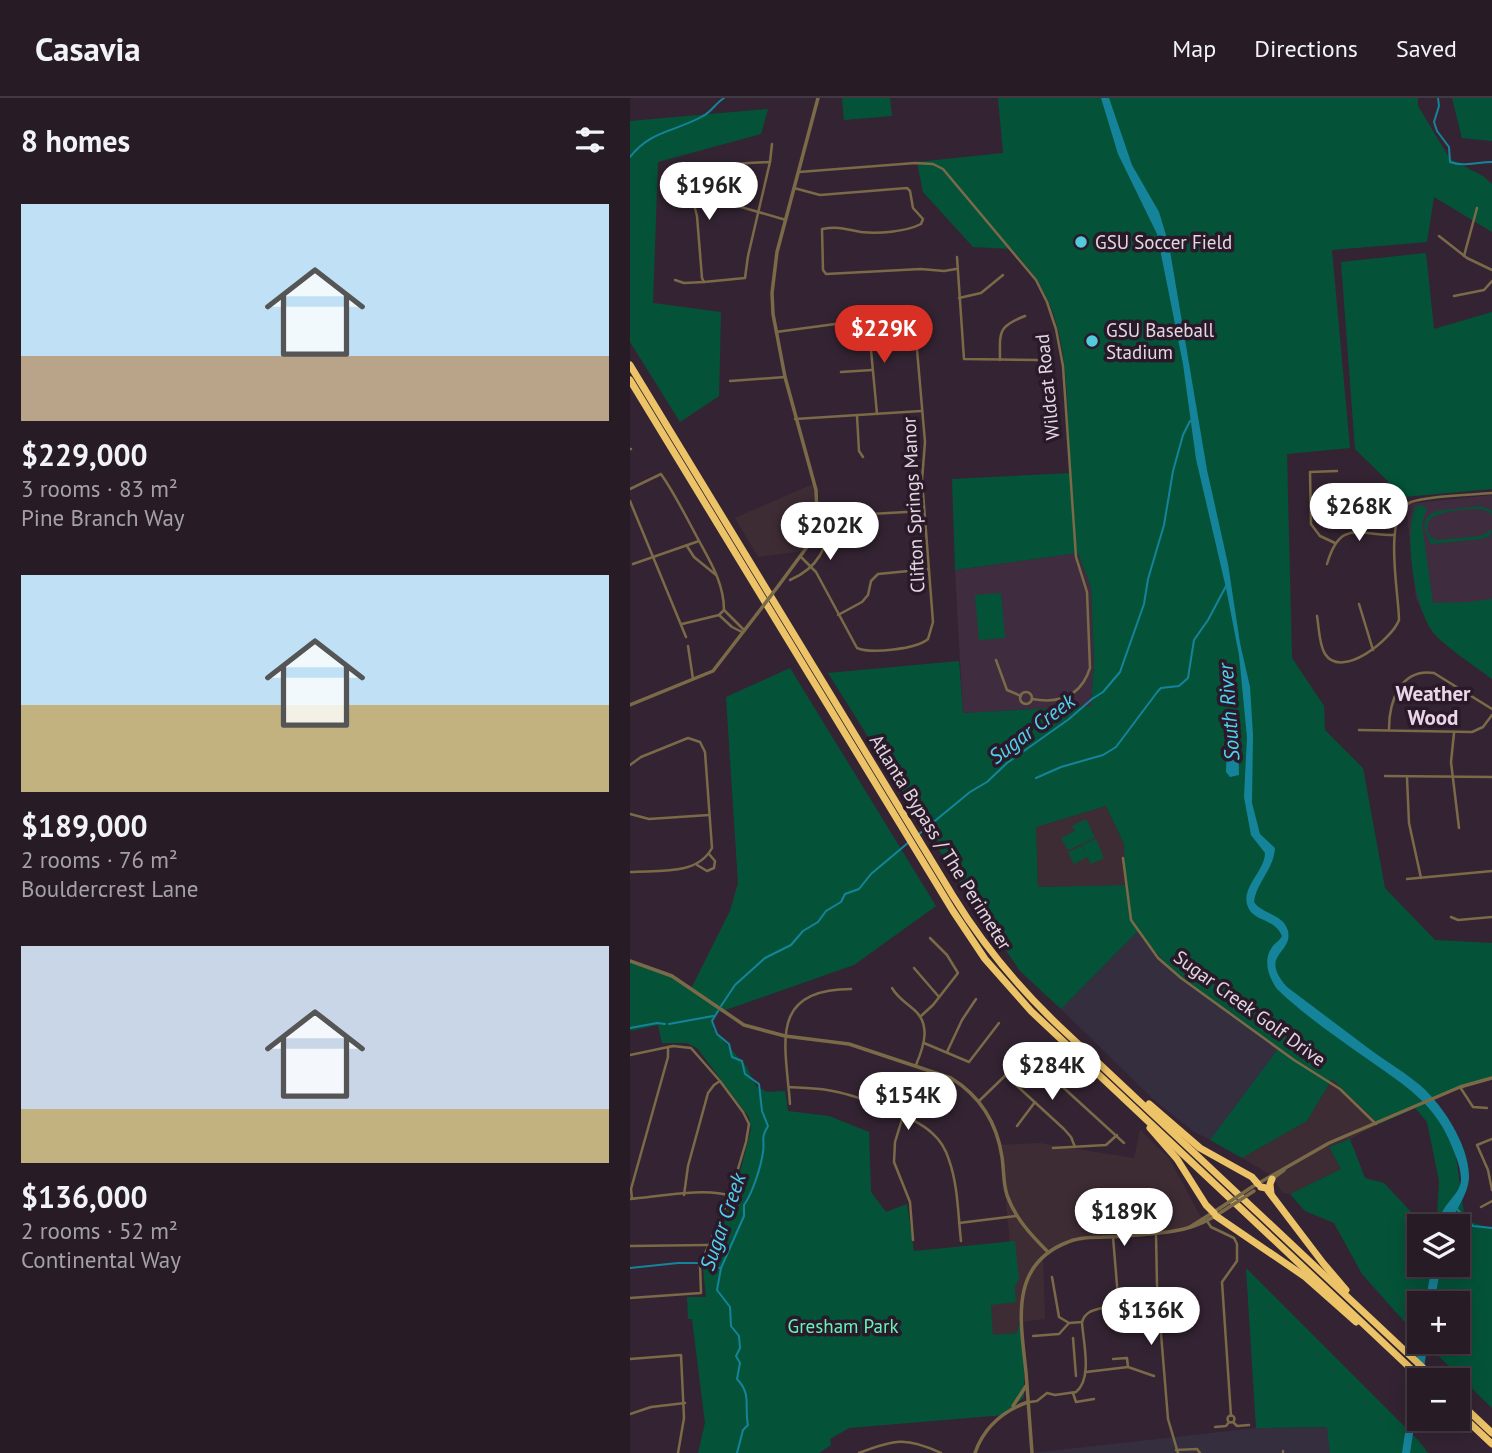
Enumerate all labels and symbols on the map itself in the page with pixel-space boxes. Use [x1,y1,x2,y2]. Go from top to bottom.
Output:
pin: $196K [660,162,758,222]
place label: GSU Soccer Field [1095,230,1232,254]
marker: GSU Soccer Field [1073,234,1089,250]
pin: $229K [835,306,933,365]
place label: GSU Baseball Stadium [1106,318,1215,364]
street label: Wildcat Road [1030,333,1064,441]
marker: GSU Baseball Stadium [1084,333,1100,349]
street label: Clifton Springs Manor [896,416,930,594]
pin: $268K [1310,484,1408,543]
pin: $202K [781,503,879,562]
water label: South River [1211,660,1245,762]
district label: Weather Wood [1396,680,1471,731]
water label: Sugar Creek [983,686,1081,770]
street label: Atlanta Bypass / The Perimeter [865,730,1018,955]
street label: Sugar Creek Golf Drive [1169,945,1331,1071]
pin: $284K [1003,1042,1101,1102]
pin: $154K [859,1072,957,1132]
water label: Sugar Creek [693,1168,752,1274]
pin: $189K [1075,1188,1173,1248]
pin: $136K [1102,1288,1200,1347]
park label: Gresham Park [788,1314,899,1338]

